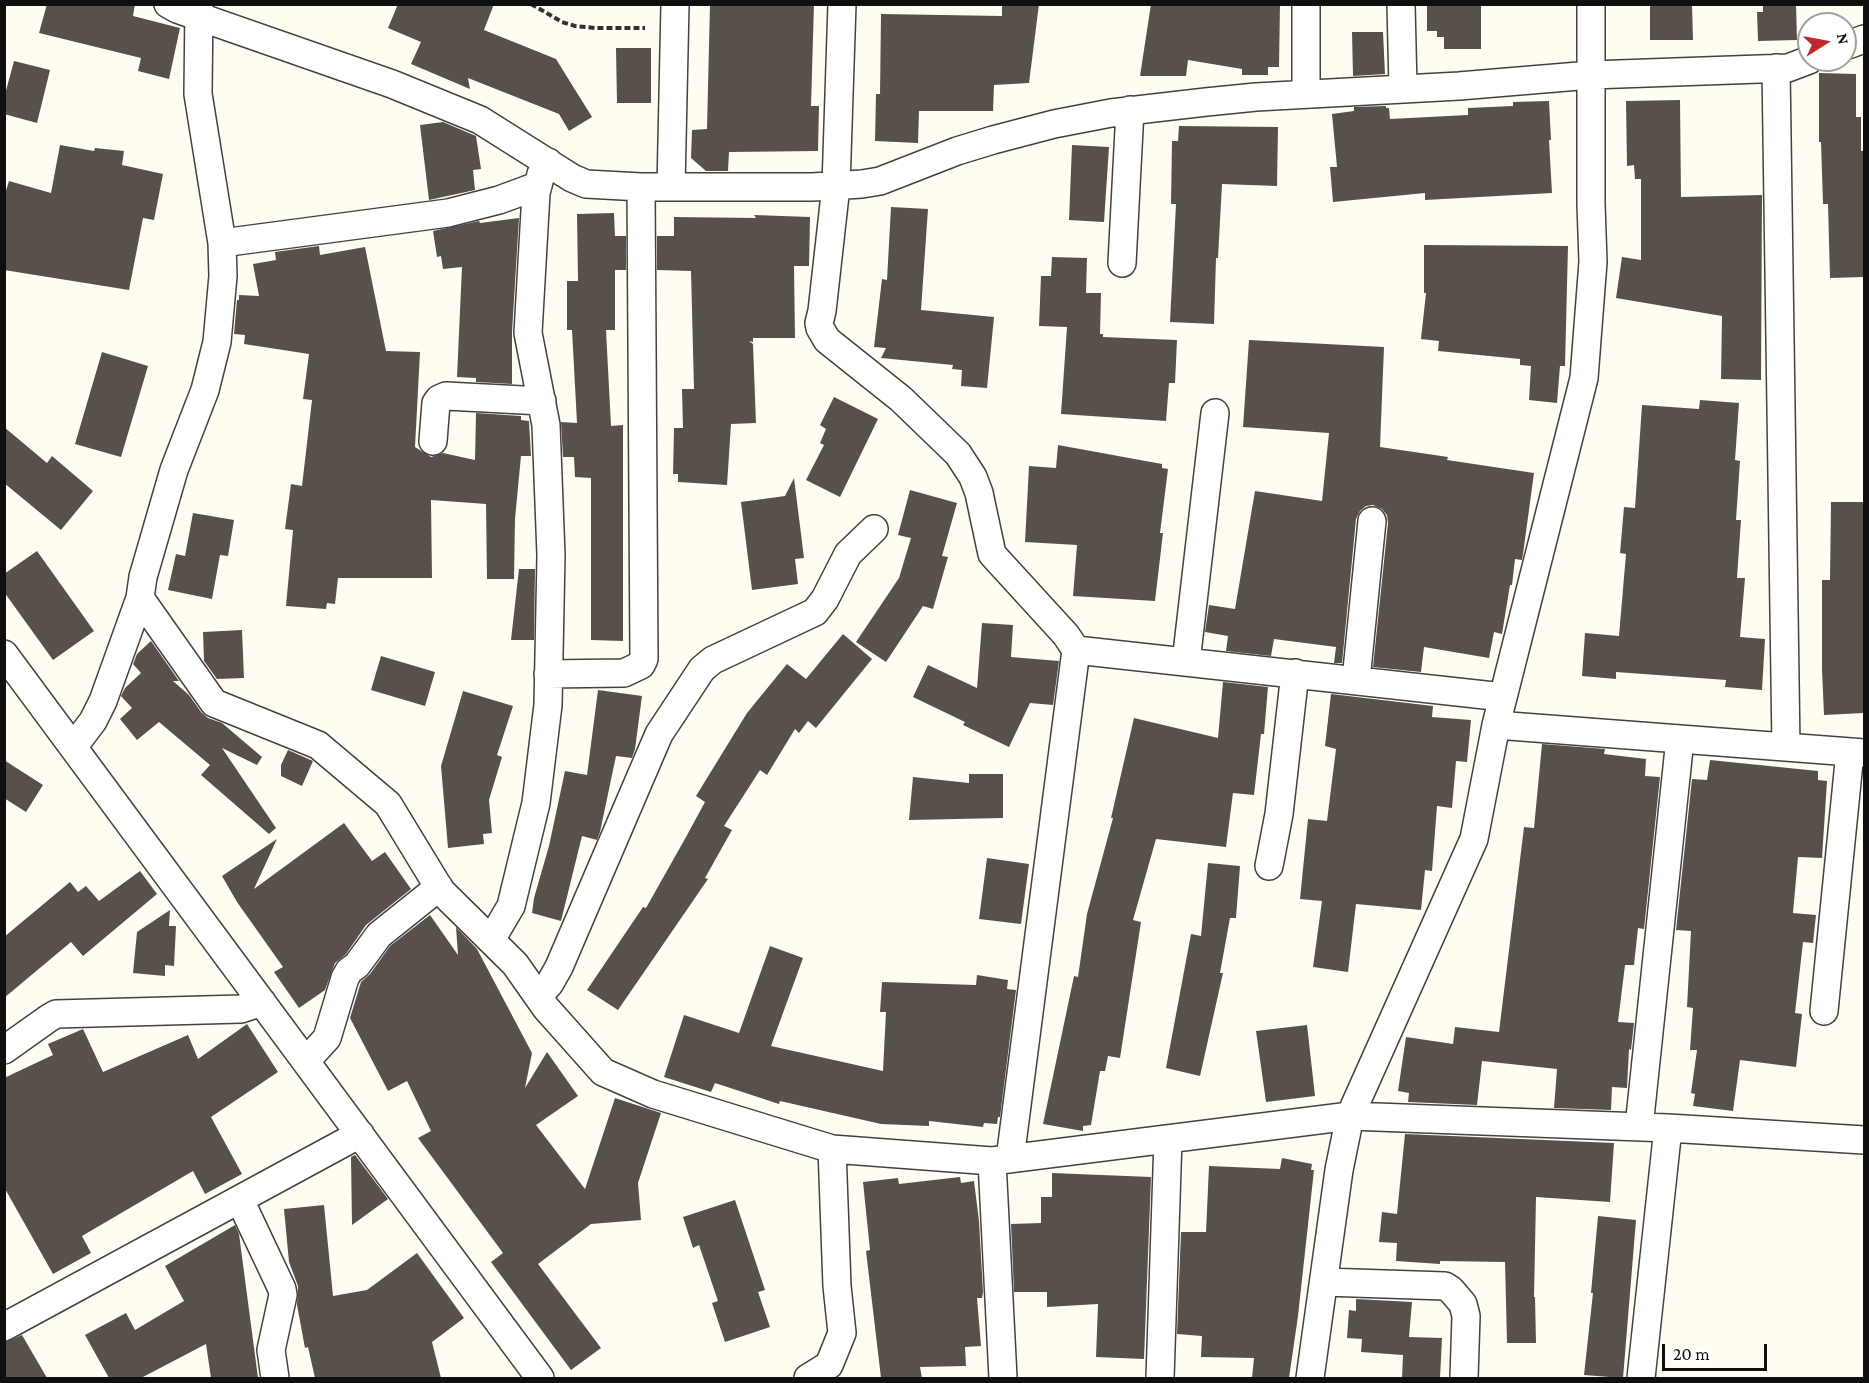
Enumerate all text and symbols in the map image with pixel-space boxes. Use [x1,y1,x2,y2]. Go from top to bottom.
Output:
north arrow [1797,12,1857,72]
text: N [1834,32,1853,46]
scale bar [1665,1332,1770,1370]
text: 20 m [1673,1344,1710,1364]

